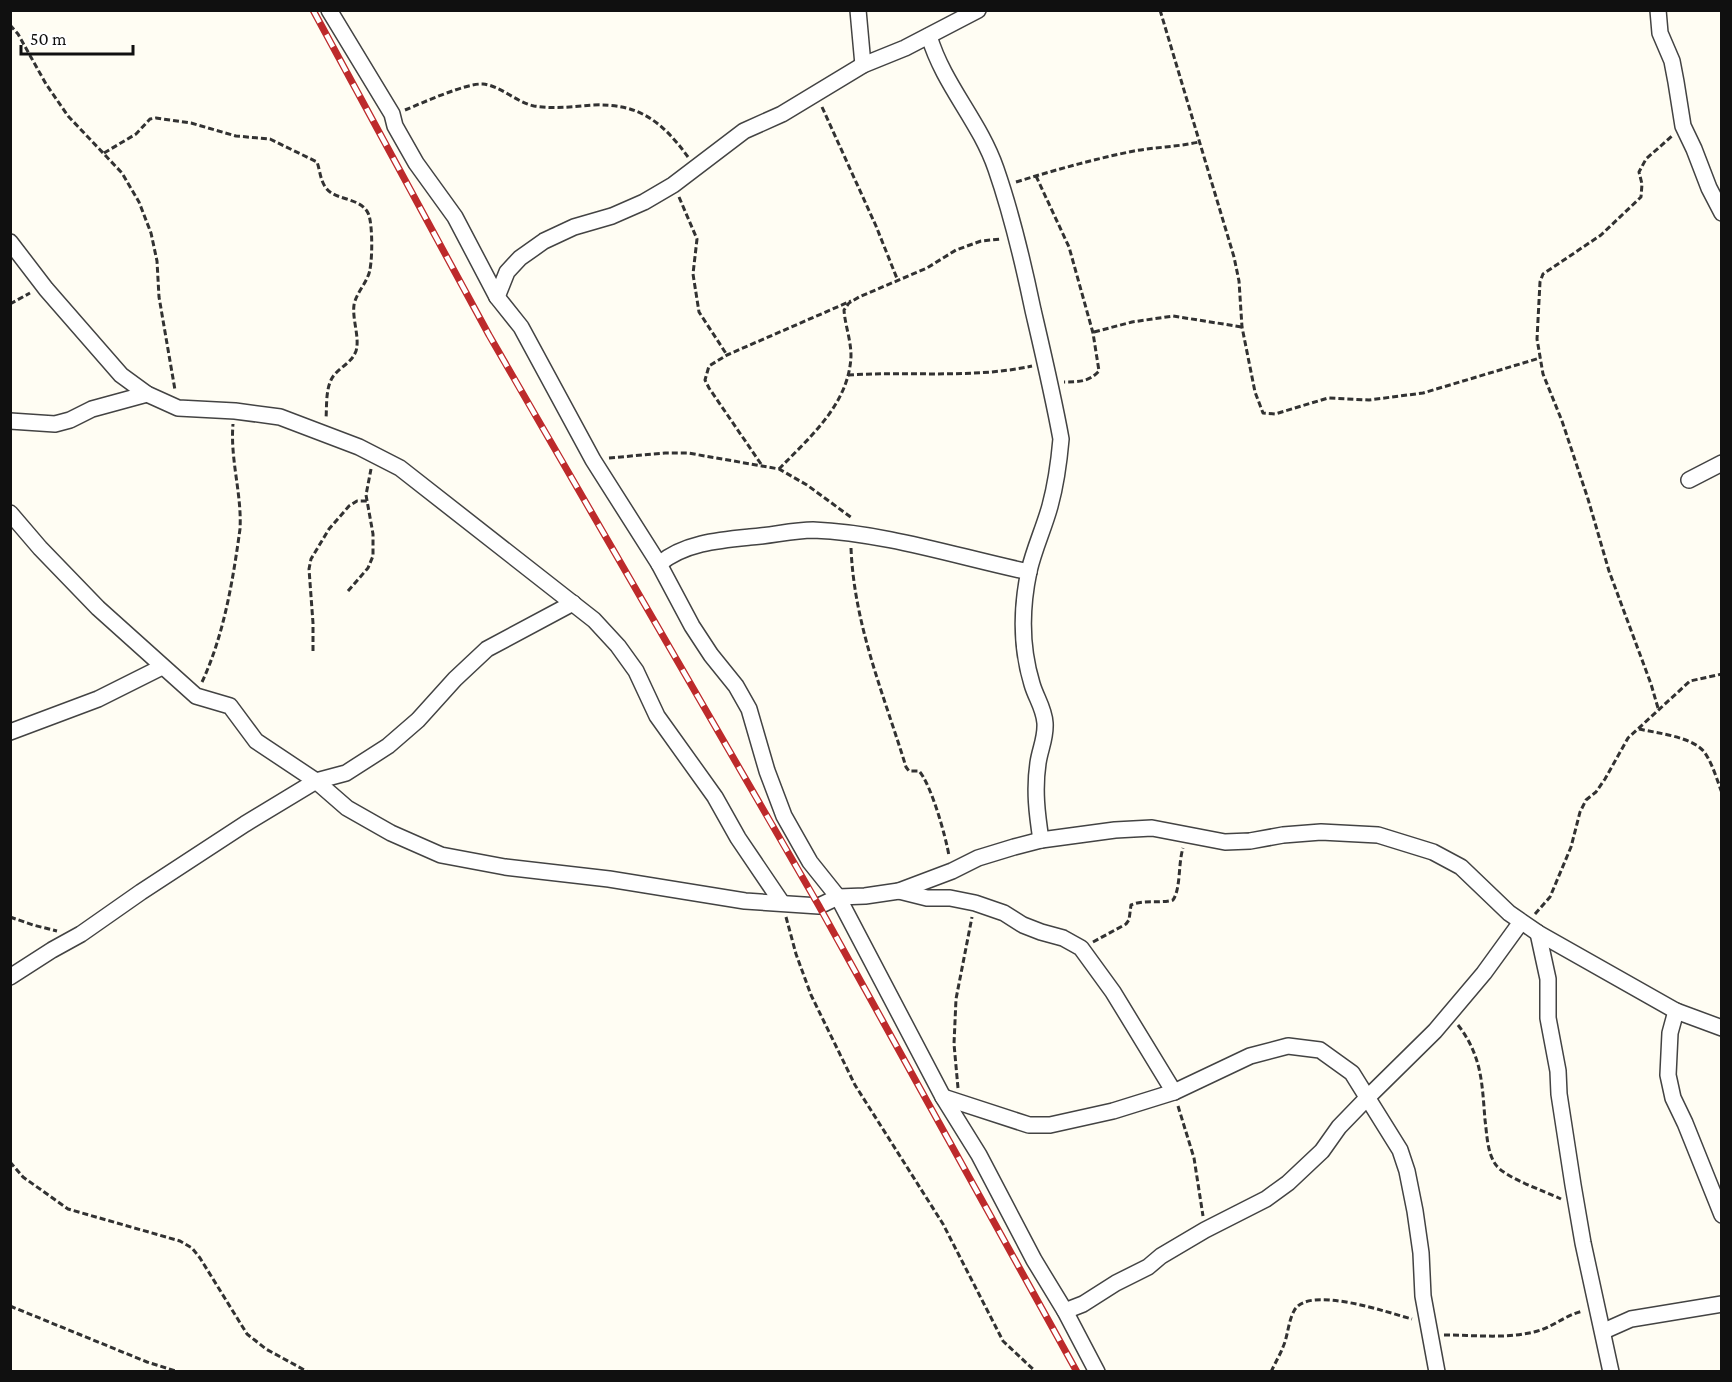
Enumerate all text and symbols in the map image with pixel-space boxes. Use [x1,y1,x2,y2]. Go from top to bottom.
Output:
scale bar [21,18,134,56]
text: 50 m [30,29,67,49]

